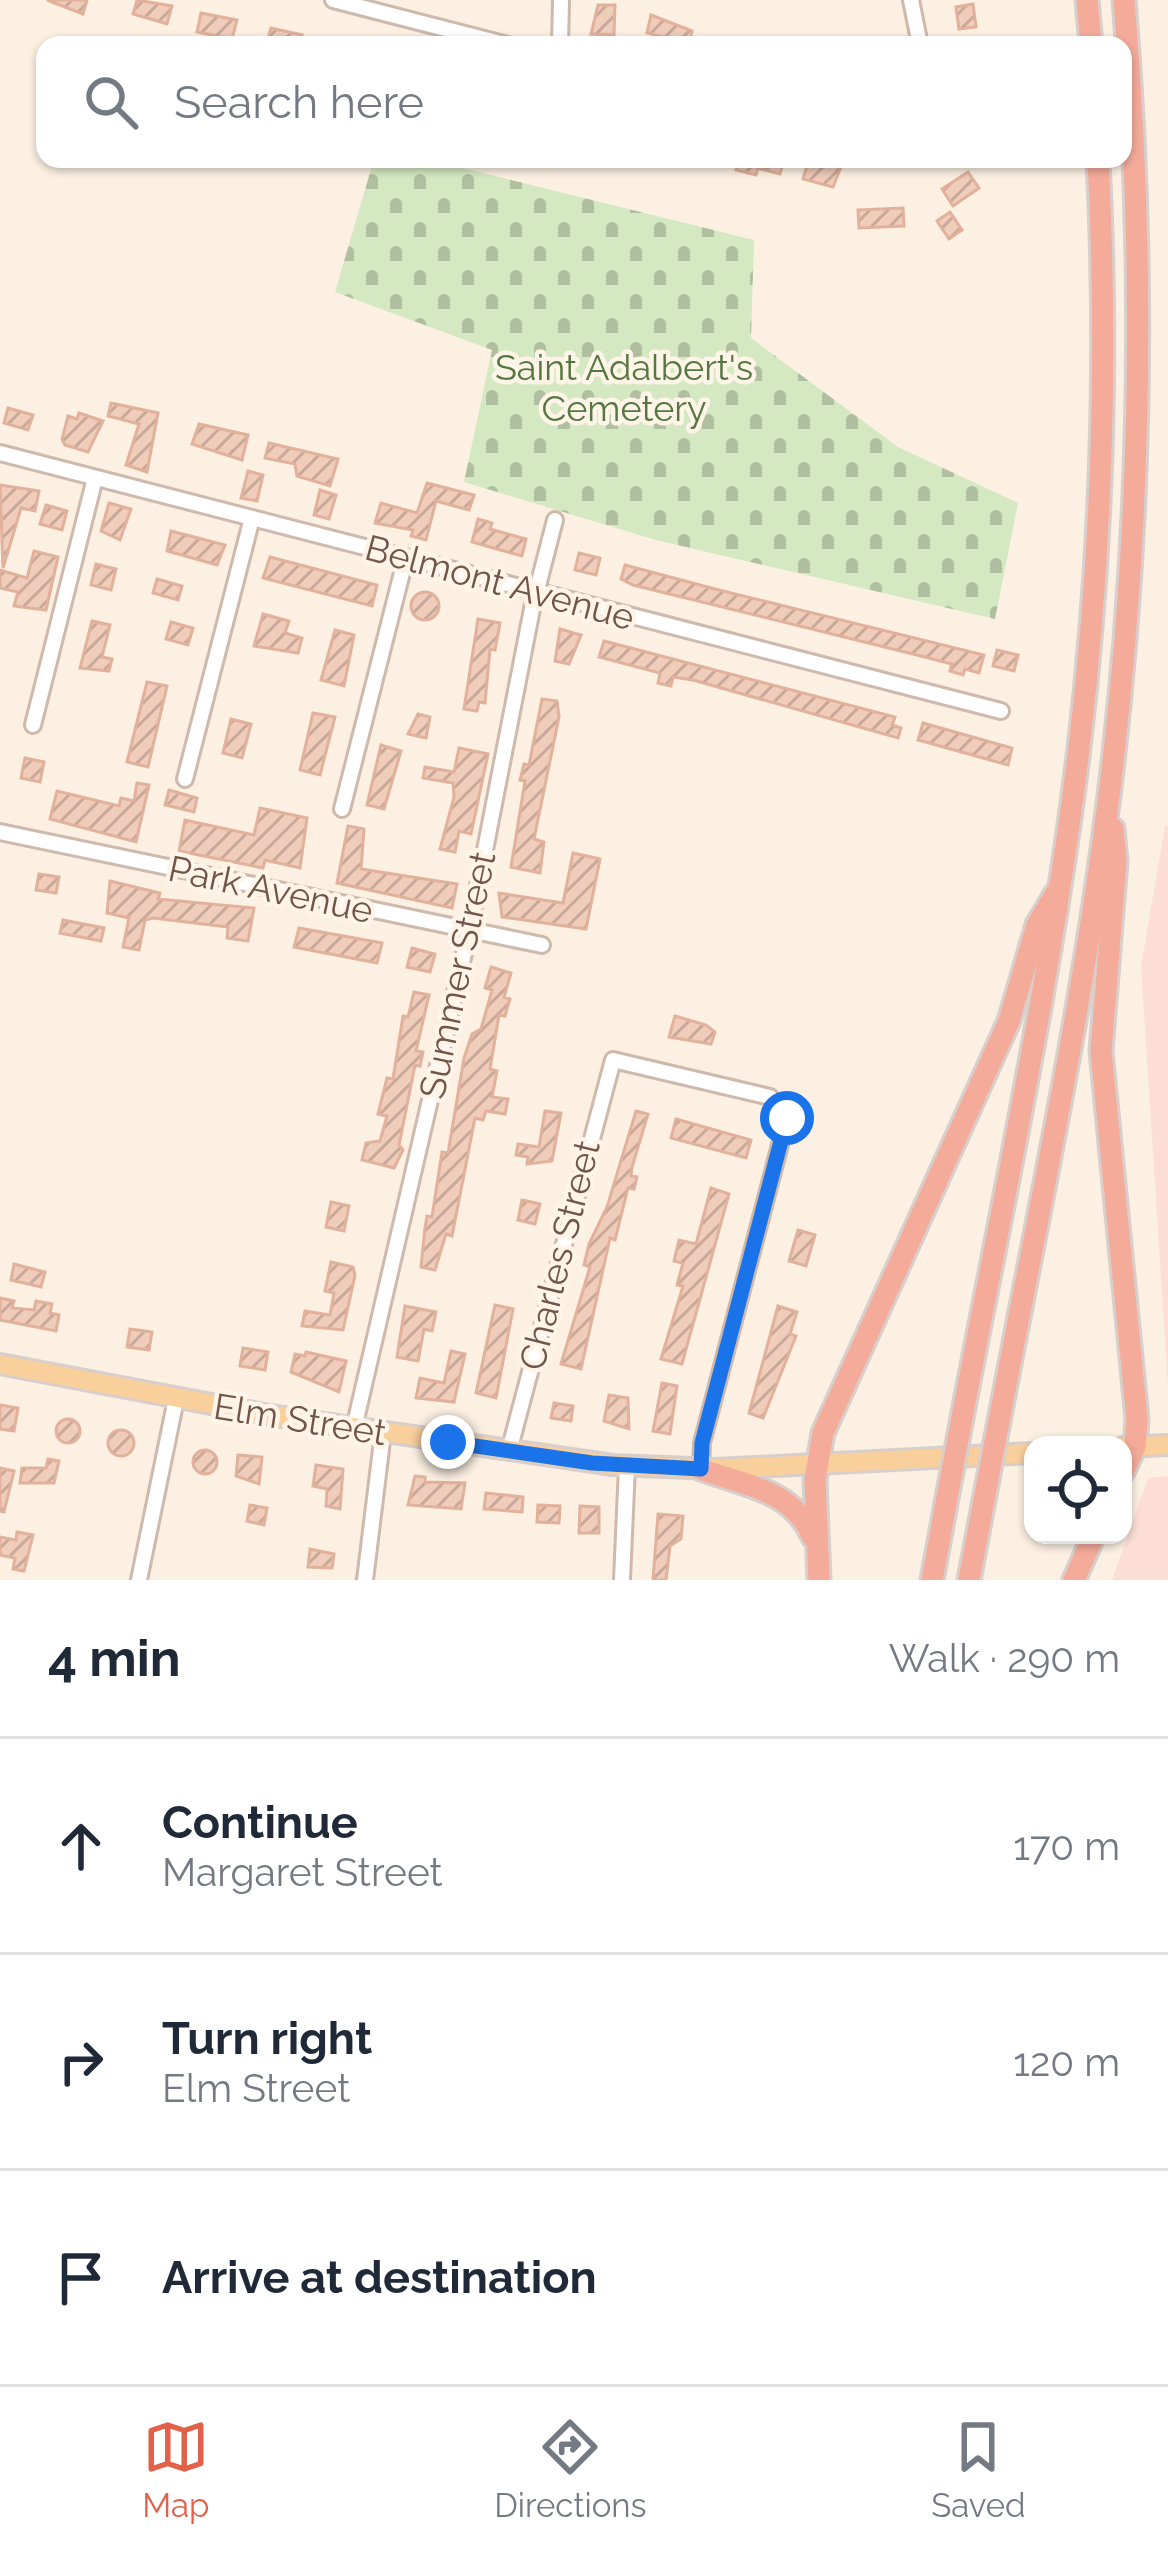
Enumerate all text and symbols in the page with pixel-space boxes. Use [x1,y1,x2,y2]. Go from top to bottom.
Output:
search box [36,36,1132,168]
icon: search [78,69,144,135]
text: Search here [174,76,424,129]
park label: Saint Adalbert's Cemetery [495,346,753,429]
street label: Belmont Avenue [361,526,639,638]
street label: Park Avenue [165,847,377,931]
street label: Summer Street [410,848,504,1102]
route start [760,1091,814,1145]
street label: Charles Street [510,1136,608,1374]
street label: Elm Street [211,1385,389,1453]
route end [421,1415,475,1469]
map controls [1024,1436,1132,1544]
button: locate [1024,1436,1132,1544]
text: 4 min [48,1628,181,1688]
text: Walk · 290 m [889,1635,1120,1681]
text: Continue [162,1796,358,1849]
icon: ahead [48,1813,114,1879]
text: 170 m [1013,1823,1120,1869]
text: Margaret Street [162,1849,443,1895]
text: Turn right [162,2012,372,2065]
icon: right [48,2029,114,2095]
text: 120 m [1013,2039,1120,2085]
text: Elm Street [162,2065,350,2111]
icon: arrive [48,2245,114,2311]
text: Arrive at destination [162,2251,597,2304]
tab: Map [142,2414,209,2525]
tab: Directions [494,2414,647,2525]
tab: Saved [931,2414,1026,2525]

